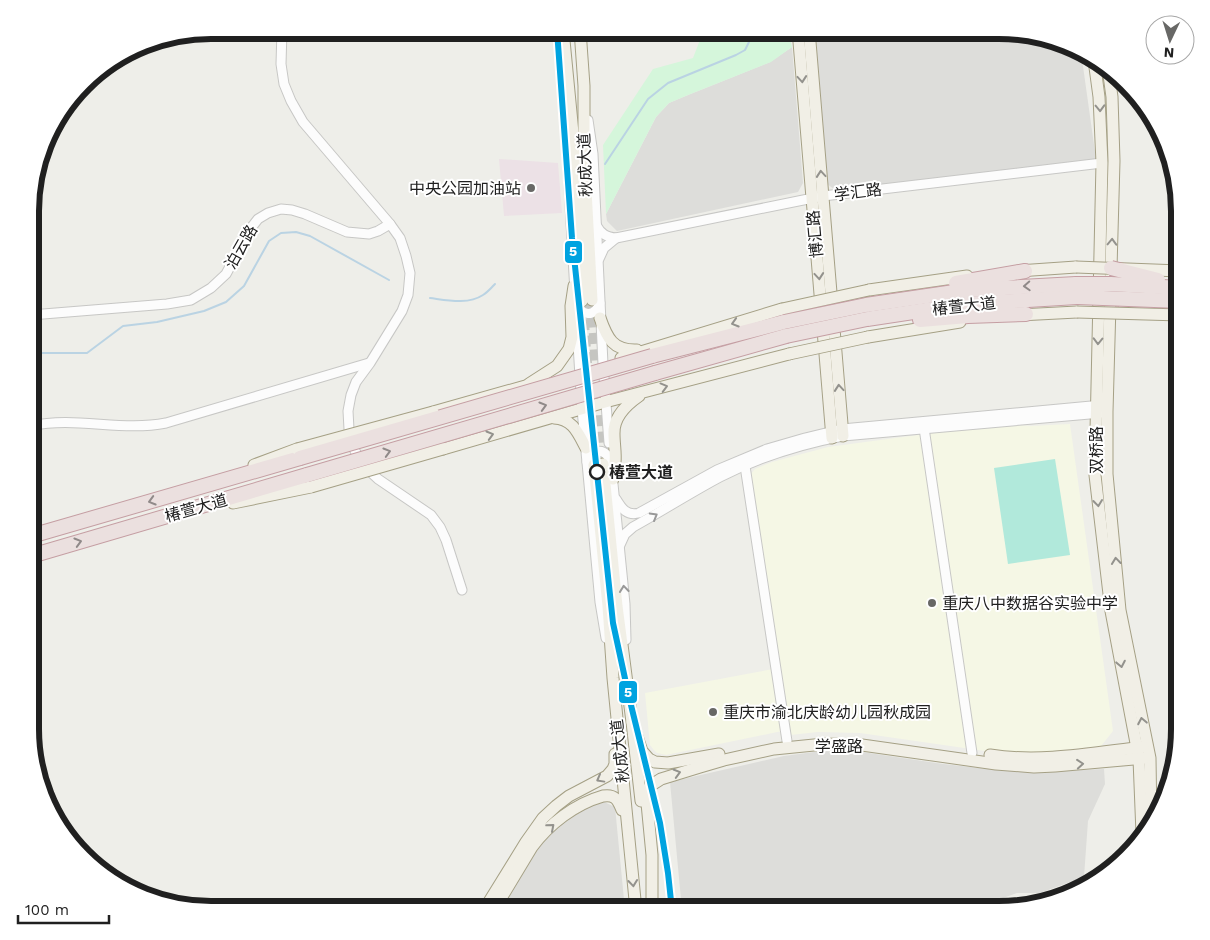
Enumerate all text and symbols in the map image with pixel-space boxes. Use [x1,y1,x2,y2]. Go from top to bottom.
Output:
north arrow [1145,15,1195,65]
text: N [1163,45,1175,61]
one-way arrow [797,75,808,83]
one-way arrow [1095,105,1105,113]
street label: 秋成大道 [574,133,596,197]
one-way arrow [816,169,827,177]
place label: 中央公园加油站 [409,179,521,198]
street label: 学汇路 [833,180,883,204]
marker: 中央公园加油站 [525,182,537,194]
street label: 博汇路 [803,209,827,259]
street label: 泊云路 [221,221,261,273]
one-way arrow [1107,237,1117,245]
line badge: 5 [564,240,583,264]
text: 5 [569,243,577,259]
one-way arrow [813,272,824,280]
one-way arrow [1023,281,1031,292]
street label: 椿萱大道 [931,293,997,319]
one-way arrow [732,318,740,328]
one-way arrow [1092,337,1103,345]
one-way arrow [659,382,668,393]
one-way arrow [833,384,844,392]
one-way arrow [538,401,547,411]
street label: 双桥路 [1087,426,1106,474]
one-way arrow [486,431,494,441]
one-way arrow [382,447,391,457]
place label: 椿萱大道 [609,463,673,482]
marker: 椿萱大道 [589,464,605,480]
street label: 椿萱大道 [163,490,229,526]
one-way arrow [149,495,157,505]
one-way arrow [1092,499,1103,507]
one-way arrow [648,512,657,522]
one-way arrow [73,537,82,548]
one-way arrow [1110,557,1121,565]
one-way arrow [619,585,630,593]
place label: 重庆八中数据谷实验中学 [942,594,1118,613]
marker: 重庆八中数据谷实验中学 [926,597,938,609]
one-way arrow [1115,660,1126,668]
line badge: 5 [618,680,638,704]
text: 5 [624,684,632,700]
place label: 重庆市渝北庆龄幼儿园秋成园 [723,703,931,722]
marker: 重庆市渝北庆龄幼儿园秋成园 [707,706,719,718]
one-way arrow [1138,717,1148,726]
street label: 秋成大道 [607,718,633,784]
street label: 学盛路 [815,737,863,756]
one-way arrow [1076,759,1084,770]
one-way arrow [673,769,681,779]
one-way arrow [596,773,605,783]
one-way arrow [545,824,554,833]
one-way arrow [627,880,638,888]
scale bar [18,892,109,924]
text: 100 m [25,901,69,919]

